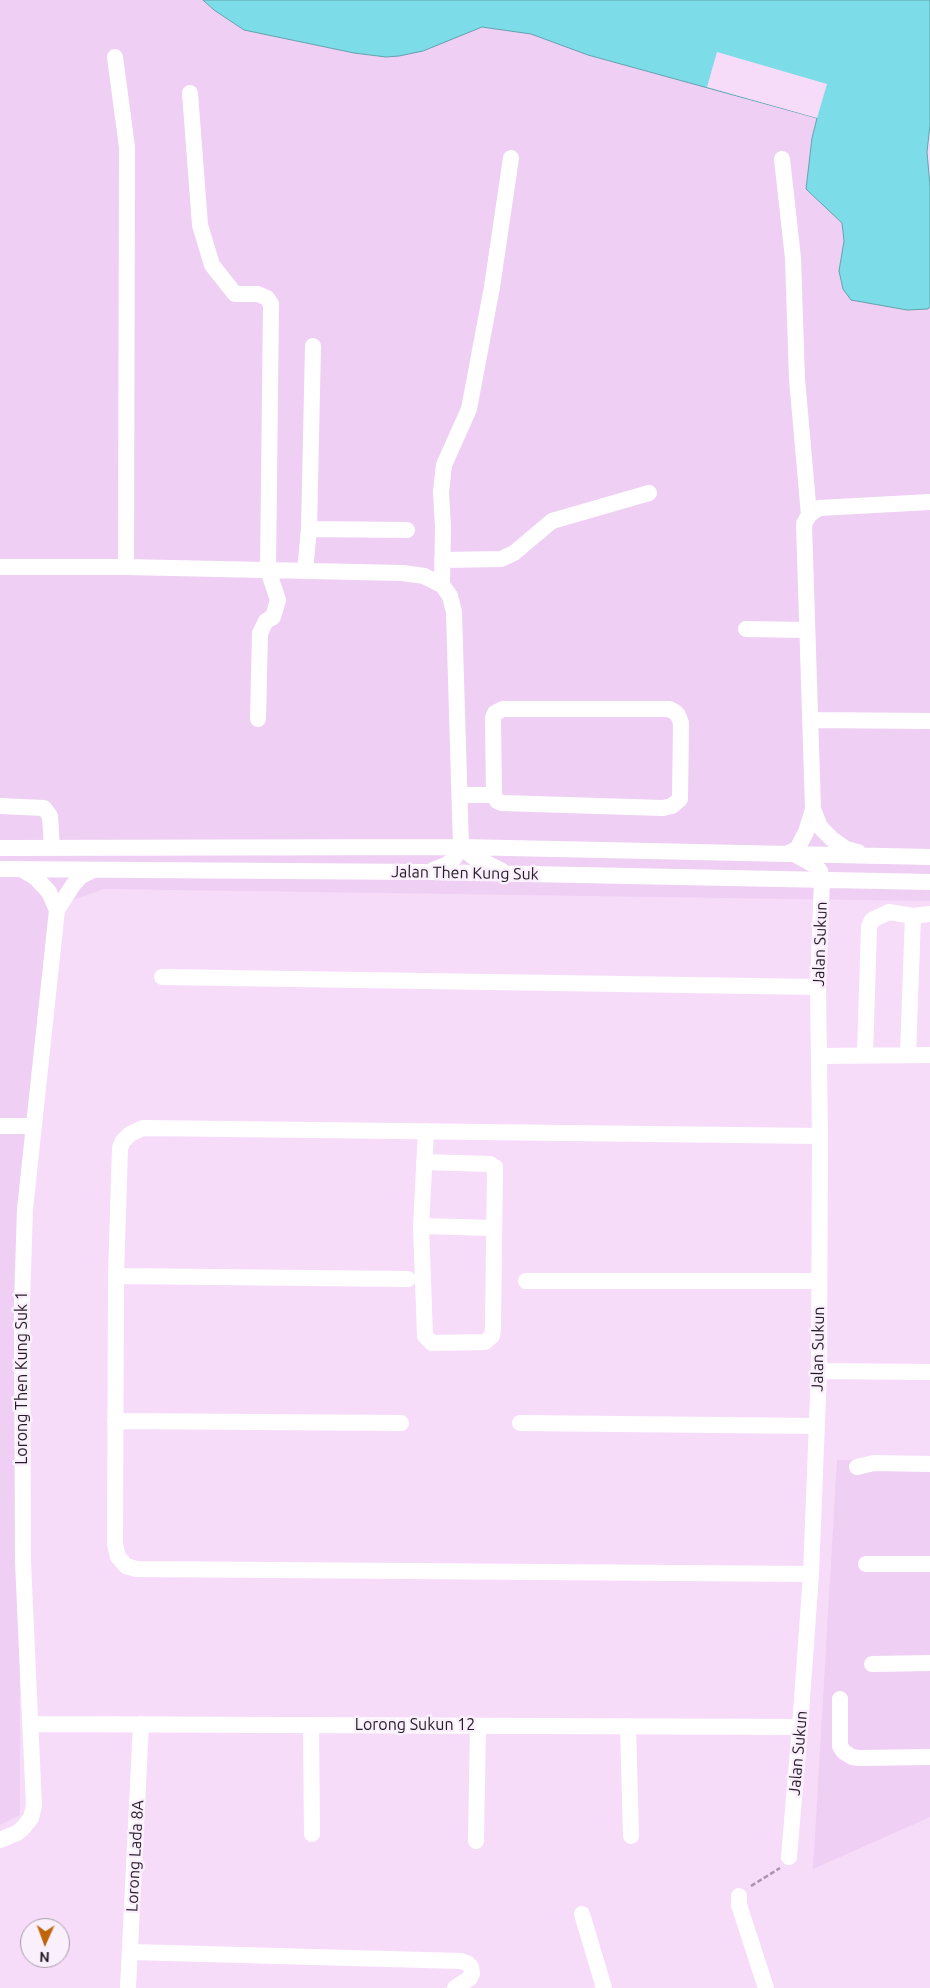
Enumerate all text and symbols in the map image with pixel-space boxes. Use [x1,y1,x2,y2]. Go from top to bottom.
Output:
street label: Jalan Then Kung Suk [391,862,539,884]
street label: Jalan Sukun [809,901,831,987]
street label: Lorong Then Kung Suk 1 [12,1291,32,1465]
street label: Jalan Sukun [808,1306,828,1392]
street label: Jalan Sukun [785,1710,811,1796]
street label: Lorong Sukun 12 [355,1715,475,1735]
street label: Lorong Lada 8A [122,1800,148,1912]
north arrow [20,1918,70,1968]
text: N [39,1949,50,1965]

